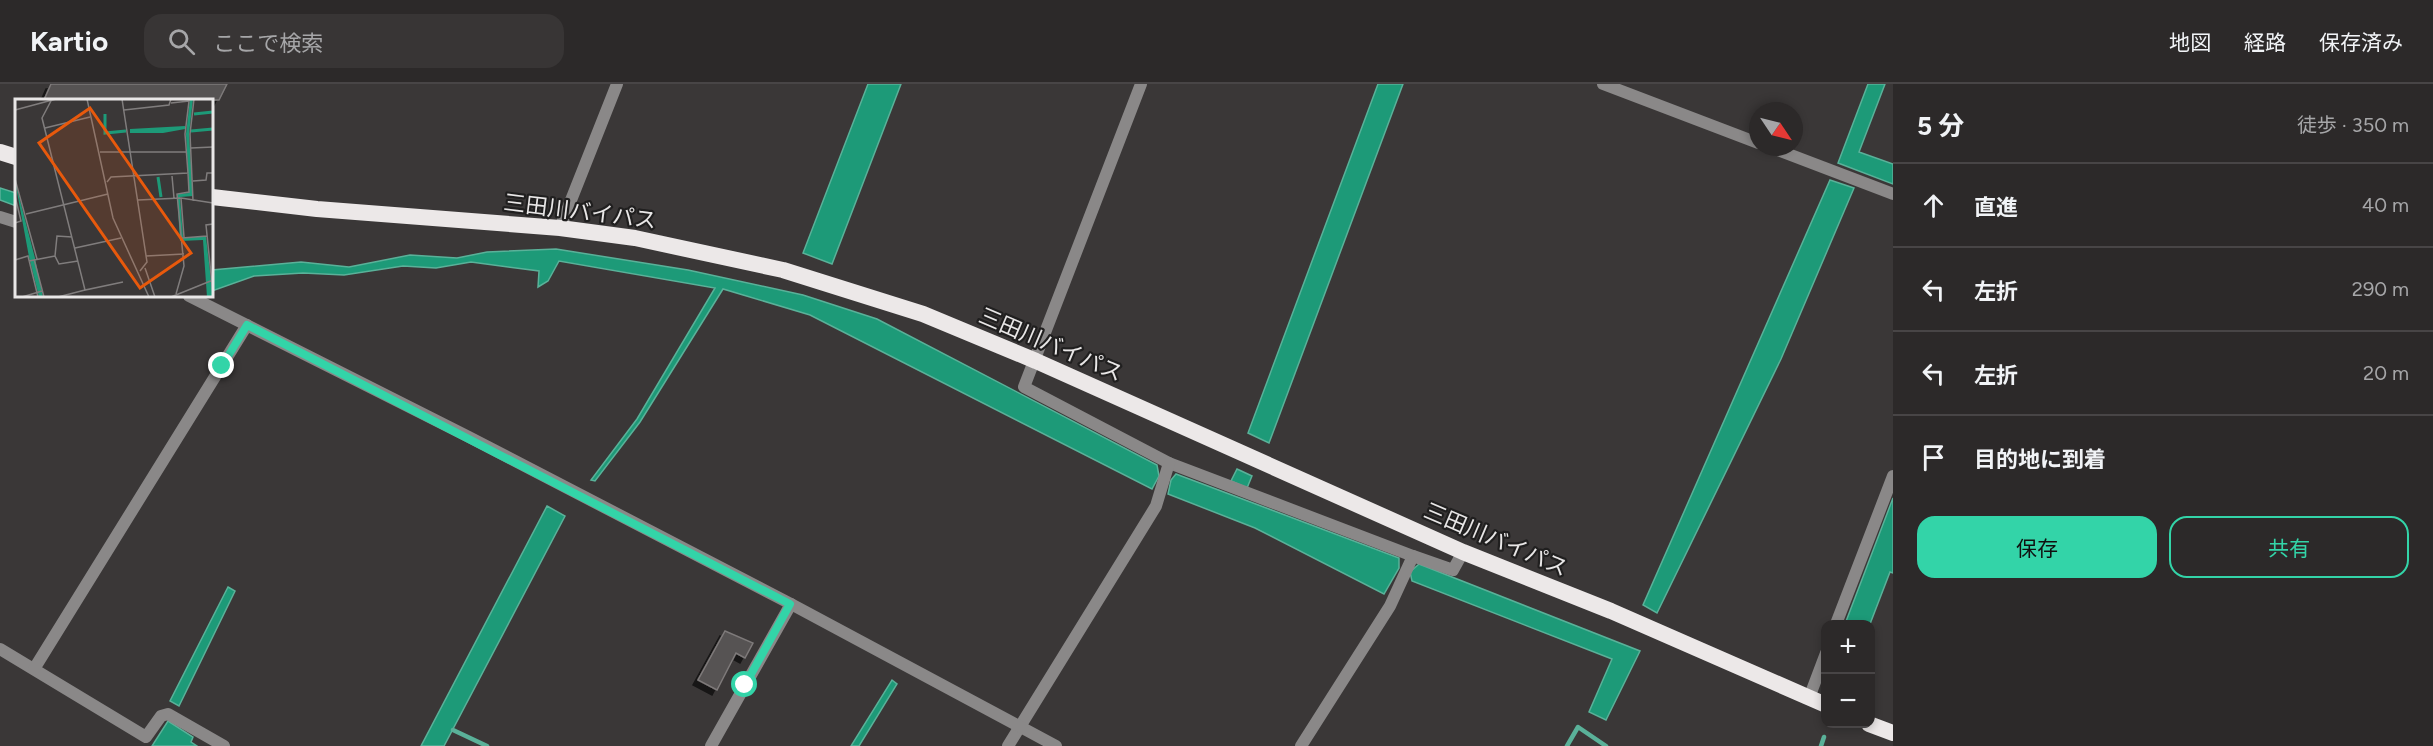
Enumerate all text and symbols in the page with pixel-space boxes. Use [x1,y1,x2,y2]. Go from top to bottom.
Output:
search box [144,14,564,68]
text: Kartio [30,24,108,58]
icon: search [165,25,198,58]
text: ここで検索 [213,30,323,57]
text: 地図 [2169,30,2211,55]
text: 経路 [2244,30,2286,55]
text: 保存済み [2319,30,2403,55]
inset map [15,99,213,297]
north arrow [1749,102,1803,156]
text: 5 分 [1917,110,1964,142]
text: 徒歩 · 350 m [2297,113,2409,137]
street label: 三田川バイパス [502,189,658,234]
icon: ahead [1917,189,1950,222]
text: 40 m [2362,193,2409,217]
text: 直進 [1974,194,2018,221]
icon: left [1917,273,1950,306]
text: 290 m [2352,277,2409,301]
text: 左折 [1974,278,2018,305]
street label: 三田川バイパス [975,302,1127,387]
route end [208,352,234,378]
icon: left [1917,357,1950,390]
text: 20 m [2363,361,2409,385]
text: 左折 [1974,362,2018,389]
icon: arrive [1917,441,1950,474]
text: 目的地に到着 [1974,446,2106,473]
street label: 三田川バイパス [1420,497,1572,582]
button: 保存 [1917,516,2157,578]
button: 共有 [2169,516,2409,578]
map controls [1821,620,1875,728]
button: + [1821,620,1875,674]
route start [731,671,757,697]
button: − [1821,674,1875,728]

